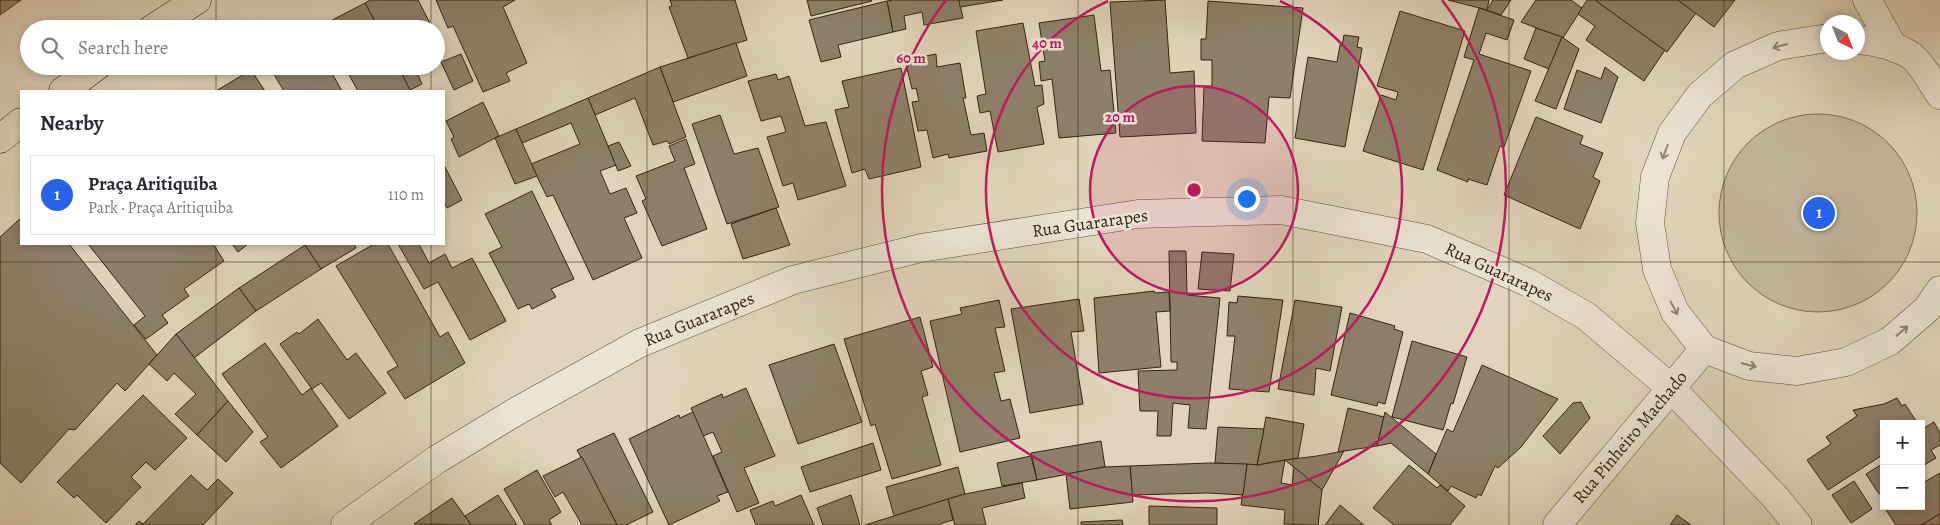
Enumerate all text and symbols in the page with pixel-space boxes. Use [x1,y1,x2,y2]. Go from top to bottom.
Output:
north arrow [1820,15,1865,60]
search box [20,20,445,75]
text: 40 m [1032,33,1062,53]
icon: search [38,34,66,62]
text: Search here [78,35,168,61]
one-way arrow [1772,42,1788,52]
text: 60 m [896,48,926,68]
text: 20 m [1105,107,1135,127]
text: Nearby [40,109,103,137]
one-way arrow [1660,144,1669,159]
text: Praça Aritiquiba [88,171,218,197]
centre of rings [1185,181,1203,199]
text: 1 [54,184,60,206]
text: 110 m [388,184,424,206]
your location [1234,186,1260,212]
pin: 1 [1803,194,1835,232]
text: Park · Praça Aritiquiba [88,197,233,219]
street label: Rua Guararapes [1030,203,1150,243]
street label: Rua Guararapes [1441,236,1557,308]
street label: Rua Guararapes [640,286,758,352]
one-way arrow [1669,301,1679,316]
one-way arrow [1895,325,1908,336]
one-way arrow [1741,361,1757,370]
street label: Rua Pinheiro Machado [1567,365,1693,509]
map controls [1880,420,1925,510]
button: + [1880,420,1925,465]
button: − [1880,465,1925,510]

